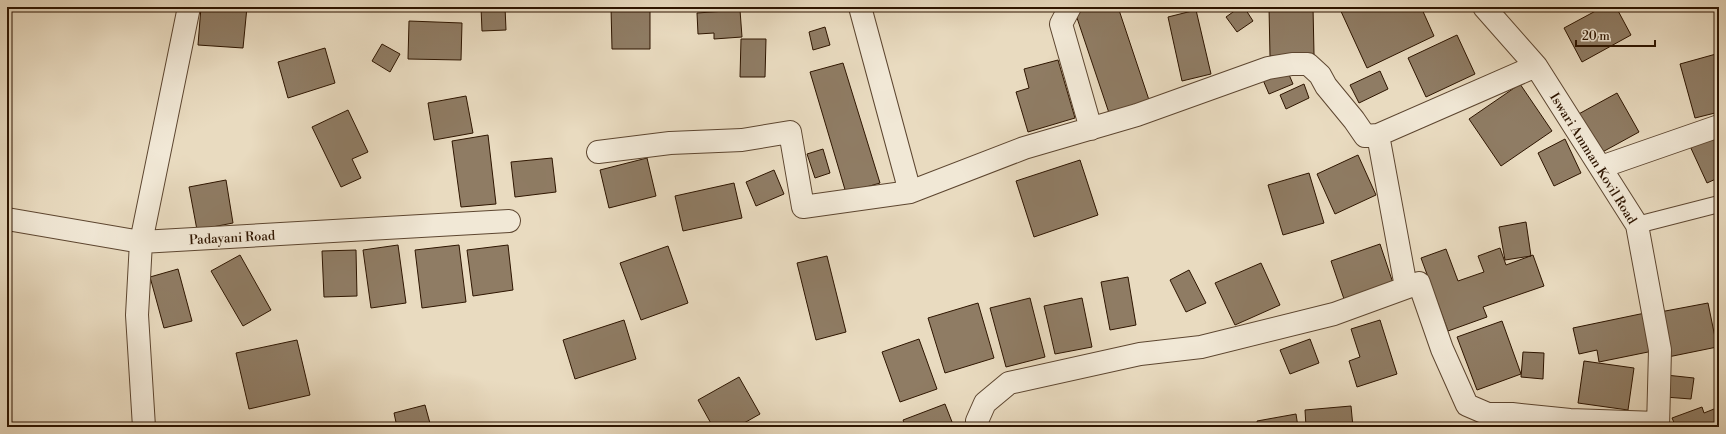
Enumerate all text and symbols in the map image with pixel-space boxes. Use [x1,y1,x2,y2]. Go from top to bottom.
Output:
scale bar [1576,22,1655,48]
text: 20 m [1582,29,1610,44]
street label: Iswari Amman Kovil Road [1546,90,1641,228]
street label: Padayani Road [189,228,276,248]

